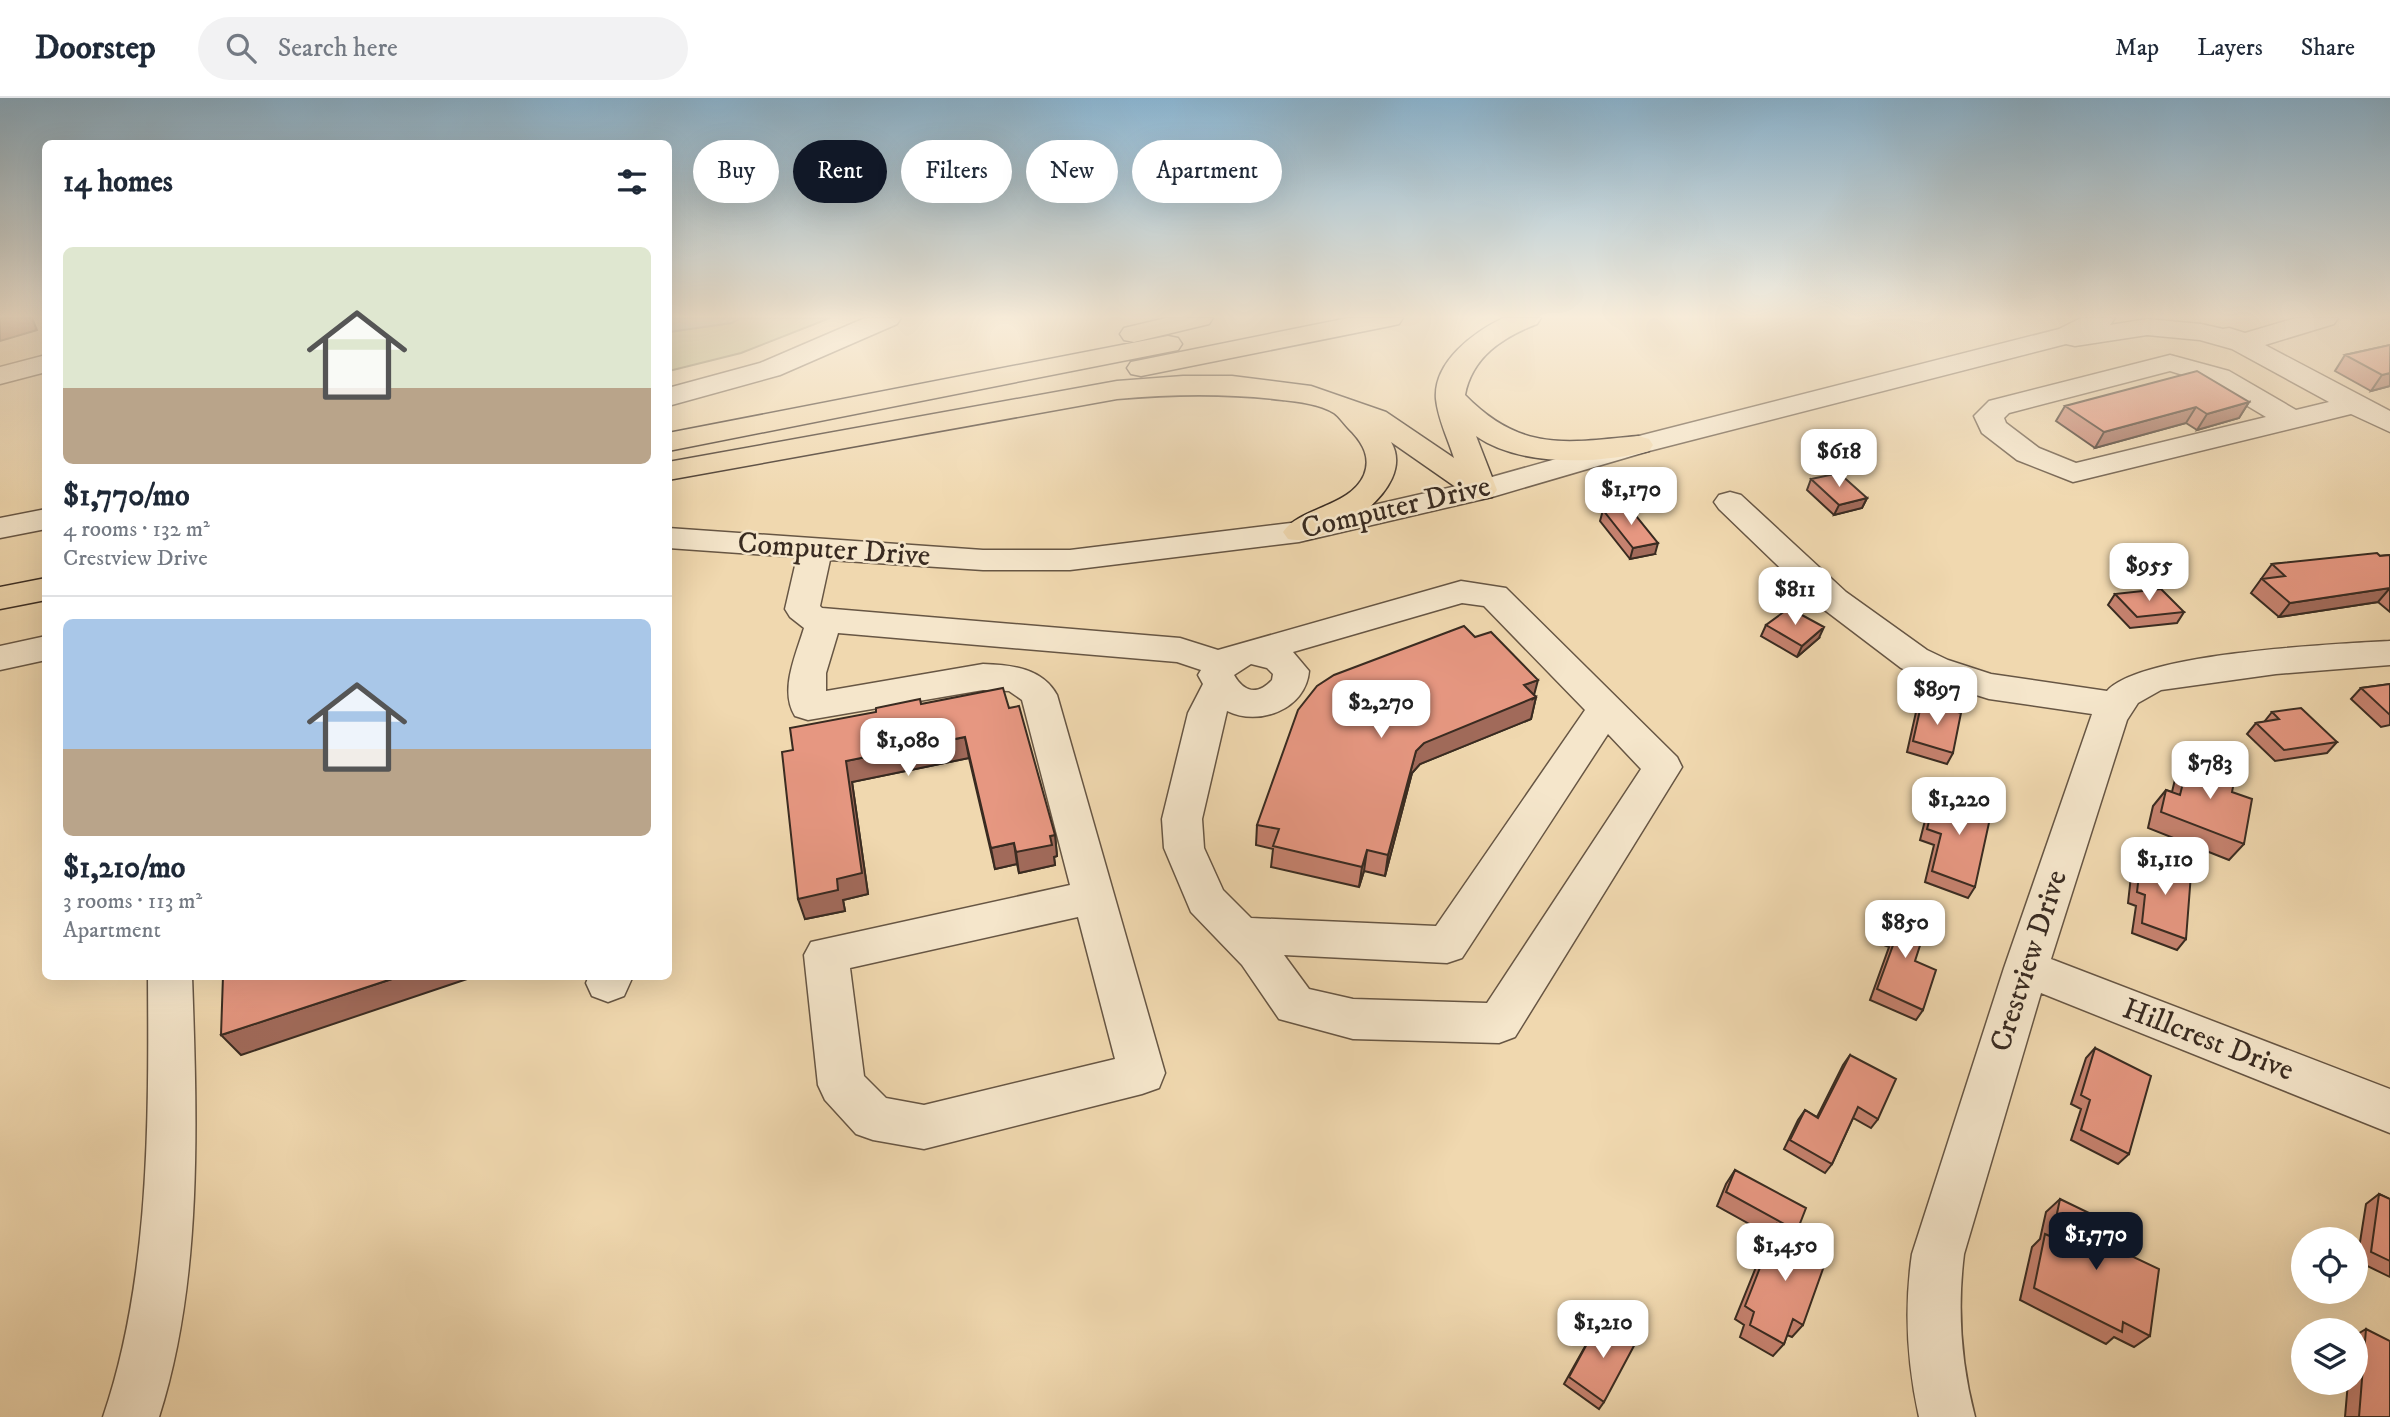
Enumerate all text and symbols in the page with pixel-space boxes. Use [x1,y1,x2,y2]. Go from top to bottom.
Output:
search box [198,17,688,80]
text: Doorstep [35,28,156,69]
icon: search [222,29,260,67]
text: Search here [278,32,398,65]
text: Map [2115,33,2159,63]
text: Layers [2197,33,2263,63]
text: Share [2301,33,2355,63]
chip: Buy [693,140,779,203]
chip: Rent [793,140,887,203]
chip: Filters [901,140,1012,203]
chip: New [1026,140,1118,203]
chip: Apartment [1132,140,1282,203]
icon: filters [613,163,651,201]
text: 14 homes [63,164,173,201]
icon: home [294,292,420,418]
pin: $618 [1798,430,1880,489]
text: $618 [1817,437,1861,466]
street label: Computer Drive [1298,468,1494,548]
pin: $1,170 [1574,468,1688,527]
text: $1,170 [1601,475,1661,504]
text: $1,770/mo [63,478,190,515]
text: 4 rooms · 132 m² [63,515,210,544]
street label: Computer Drive [736,525,932,575]
text: Crestview Drive [63,544,208,573]
pin: $955 [2108,544,2190,603]
text: $955 [2126,551,2172,580]
pin: $811 [1754,568,1836,627]
text: $811 [1775,575,1815,604]
icon: home [294,664,420,790]
pin: $897 [1896,668,1978,727]
text: $897 [1913,675,1961,704]
pin: $2,270 [1324,680,1438,740]
text: $2,270 [1348,688,1414,717]
pin: $1,080 [851,718,965,778]
text: $1,080 [876,726,940,755]
pin: $783 [2169,742,2251,801]
text: $783 [2188,749,2232,778]
pin: $1,220 [1902,778,2016,837]
text: $1,220 [1928,785,1990,814]
pin: $1,110 [2108,838,2222,897]
text: $1,110 [2137,845,2193,874]
text: $1,210/mo [63,850,185,887]
street label: Crestview Drive [1982,866,2076,1056]
text: 3 rooms · 113 m² [63,887,202,916]
pin: $850 [1864,900,1946,960]
text: $850 [1881,908,1929,937]
text: Apartment [63,916,161,945]
street label: Hillcrest Drive [2117,990,2299,1090]
pin: $1,770 [2039,1212,2153,1272]
text: $1,770 [2065,1220,2127,1249]
pin: $1,450 [1728,1224,1842,1283]
map controls [2291,1227,2368,1395]
button: locate [2291,1227,2368,1304]
text: $1,450 [1753,1231,1817,1260]
pin: $1,210 [1546,1300,1660,1360]
text: $1,210 [1573,1308,1633,1337]
button: layers [2291,1318,2368,1395]

